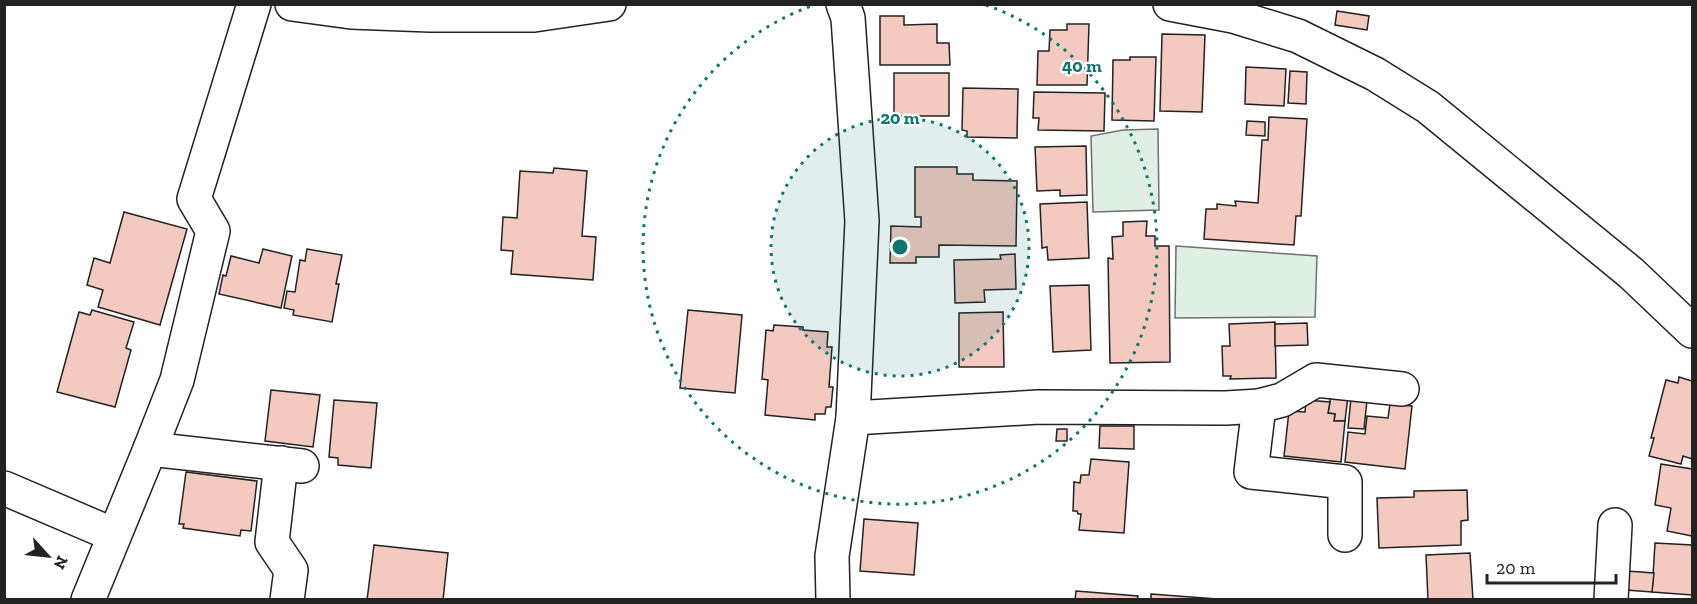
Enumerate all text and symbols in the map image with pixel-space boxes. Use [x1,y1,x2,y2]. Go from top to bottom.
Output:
text: 40 m [1062,55,1102,77]
text: 20 m [880,107,920,129]
centre of rings [890,237,910,257]
north arrow [18,526,78,586]
scale bar [1487,547,1616,585]
text: N [50,553,72,572]
text: 20 m [1496,557,1536,579]

